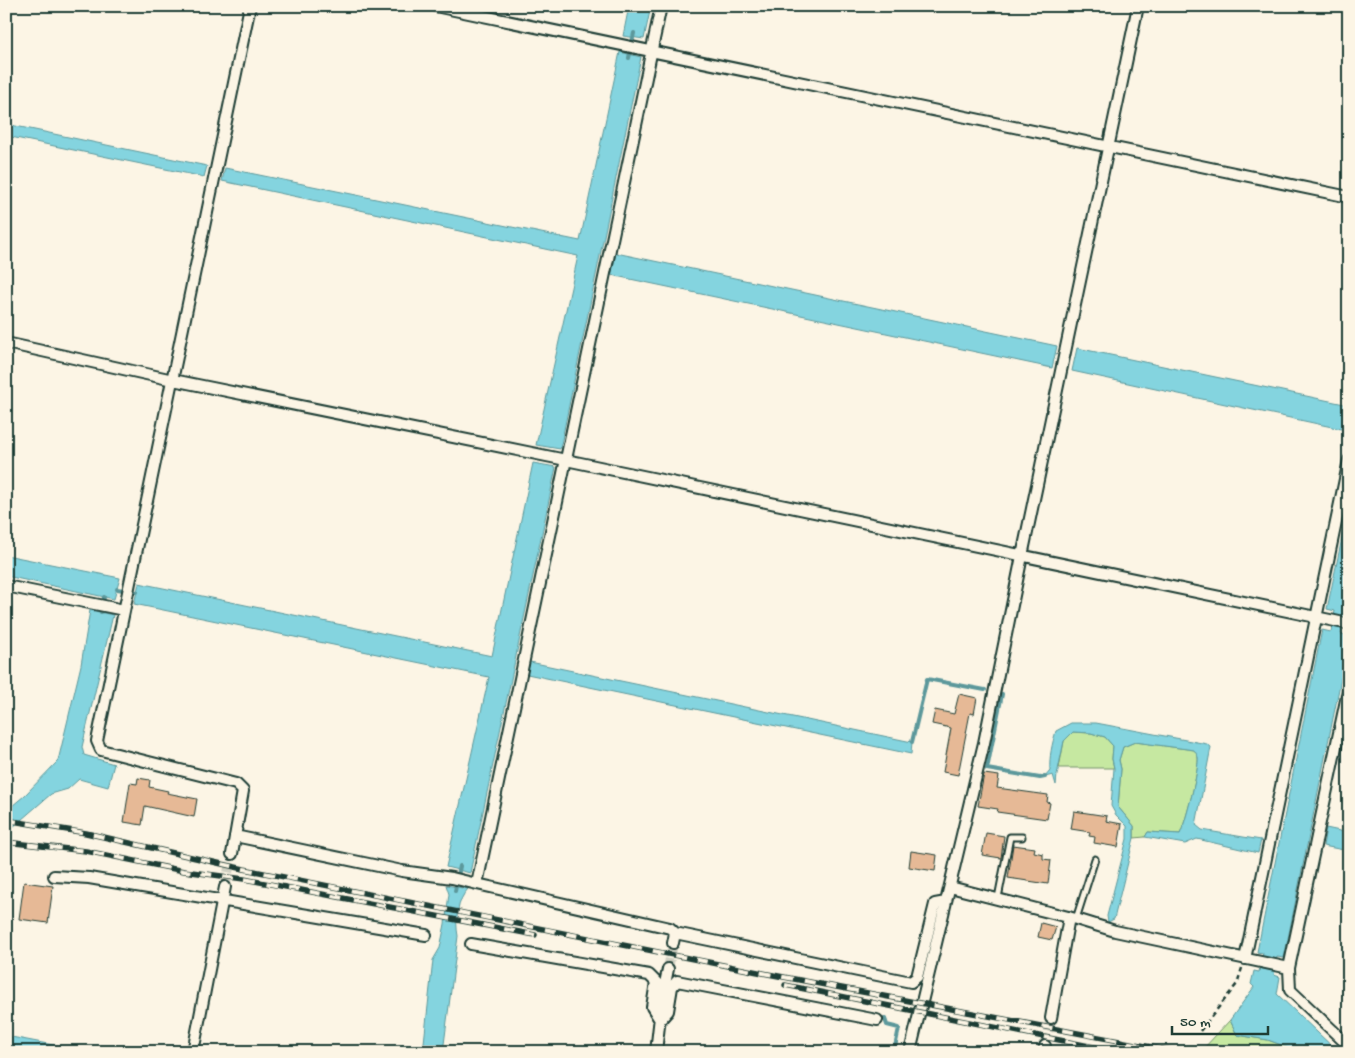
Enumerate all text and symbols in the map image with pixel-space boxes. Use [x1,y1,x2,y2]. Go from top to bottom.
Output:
scale bar [1172,1003,1269,1035]
text: 50 m [1180,1014,1211,1032]

